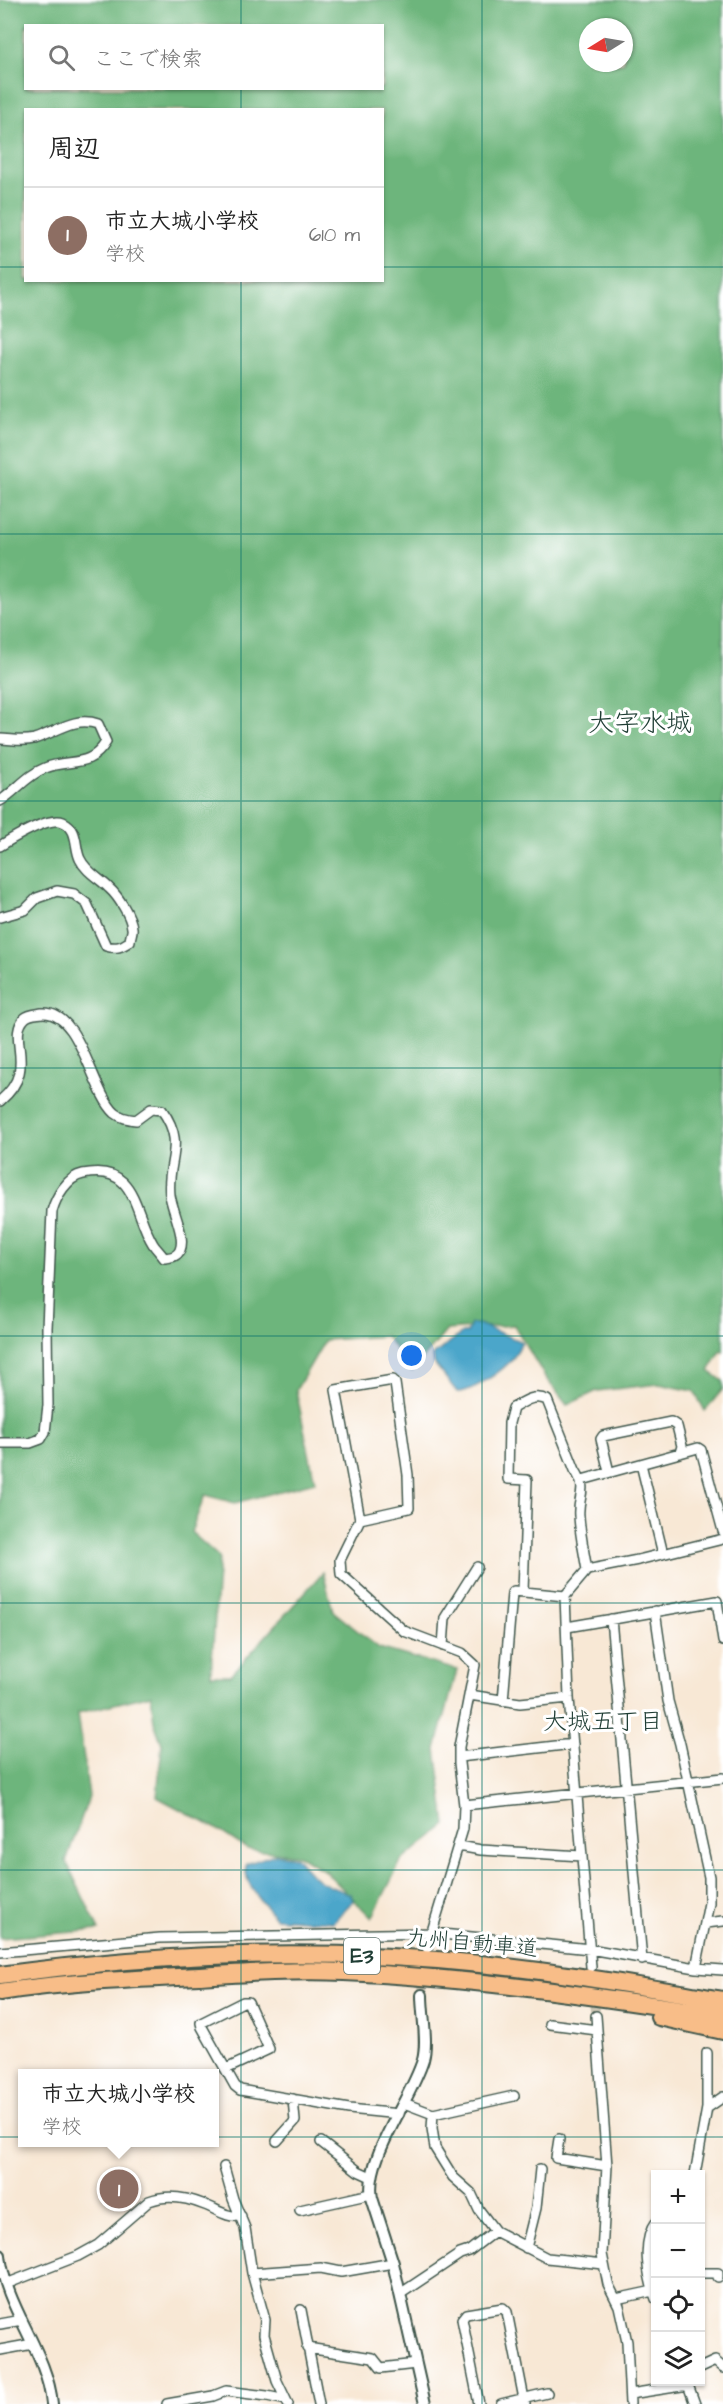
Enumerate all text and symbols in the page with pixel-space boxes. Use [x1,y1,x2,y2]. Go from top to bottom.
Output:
north arrow [579,18,633,72]
search box [24,24,384,90]
icon: search [45,41,78,74]
text: ここで検索 [93,44,203,75]
text: 周辺 [48,131,100,167]
text: 市立大城小学校 [105,206,259,237]
text: 1 [66,221,69,249]
text: 610 m [309,221,360,249]
text: 学校 [105,240,145,268]
district label: 大字水城 [588,705,692,741]
your location [397,1341,426,1370]
district label: 大城五丁目 [543,1705,663,1739]
street label: 九州自動車道 [405,1922,539,1965]
road number: E3 [344,1938,380,1974]
popup [18,2069,219,2147]
text: 市立大城小学校 [41,2079,196,2110]
text: 学校 [41,2113,81,2141]
pin: 1 [100,2166,138,2212]
map controls [651,2170,705,2386]
button: + [651,2170,705,2224]
button: − [651,2224,705,2278]
button: locate [651,2278,705,2332]
button: layers [651,2332,705,2386]

